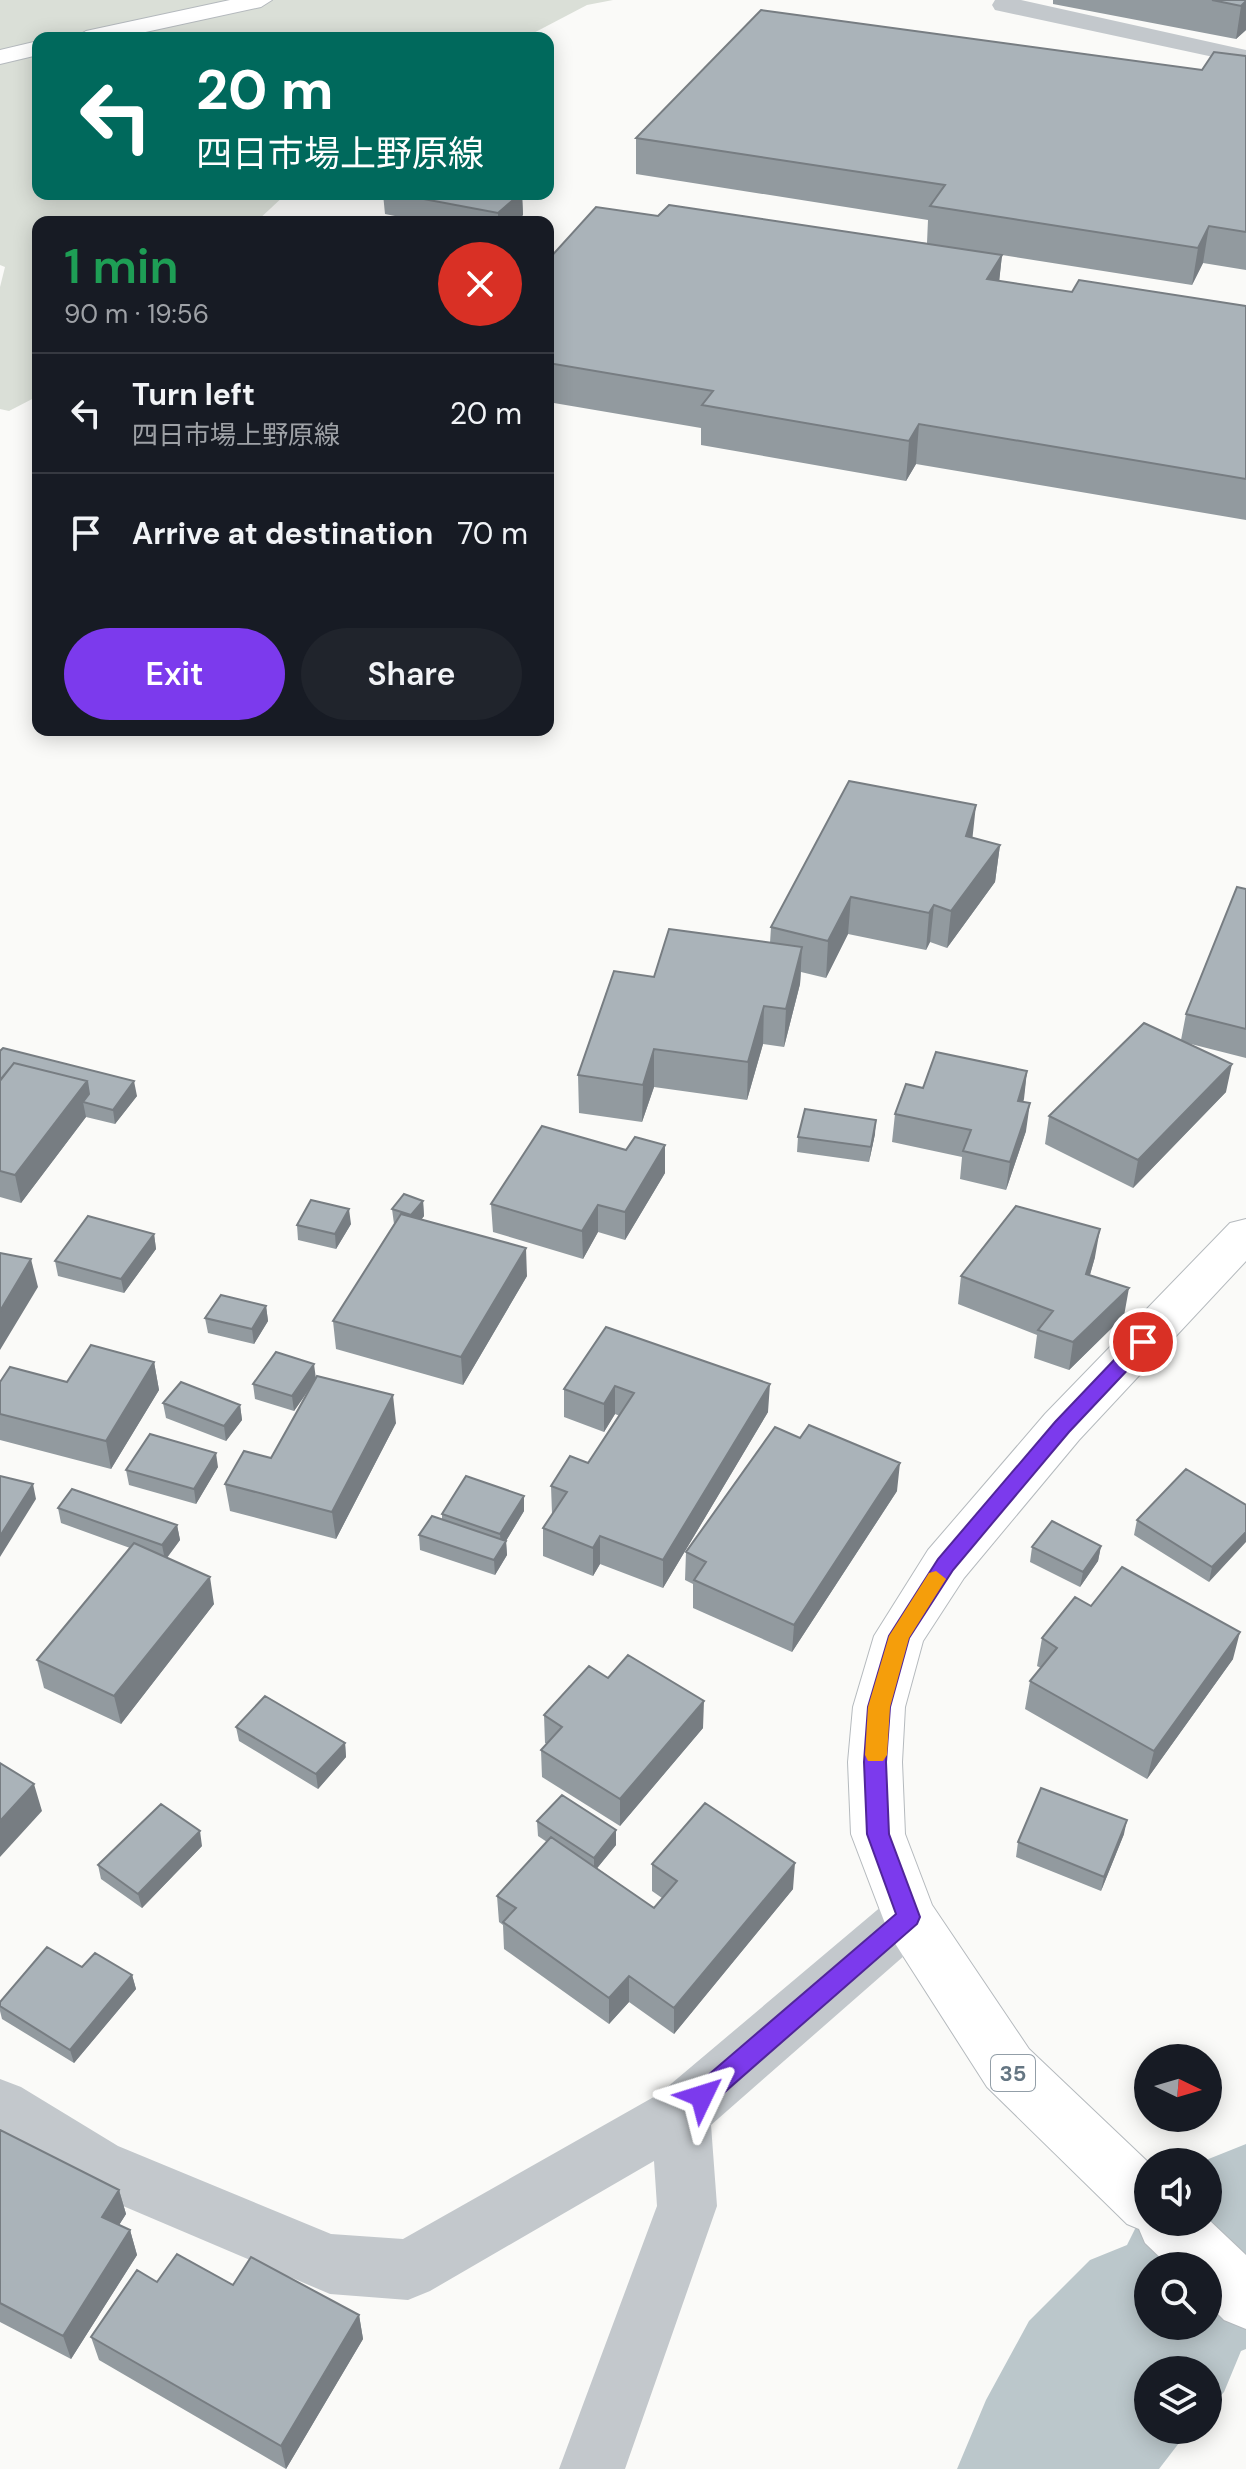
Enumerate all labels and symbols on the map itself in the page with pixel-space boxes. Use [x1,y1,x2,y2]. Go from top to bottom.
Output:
pin [1109,1308,1177,1376]
north arrow [1134,2044,1222,2132]
position arrow [660,2054,744,2138]
road number: 35 [991,2055,1035,2091]

